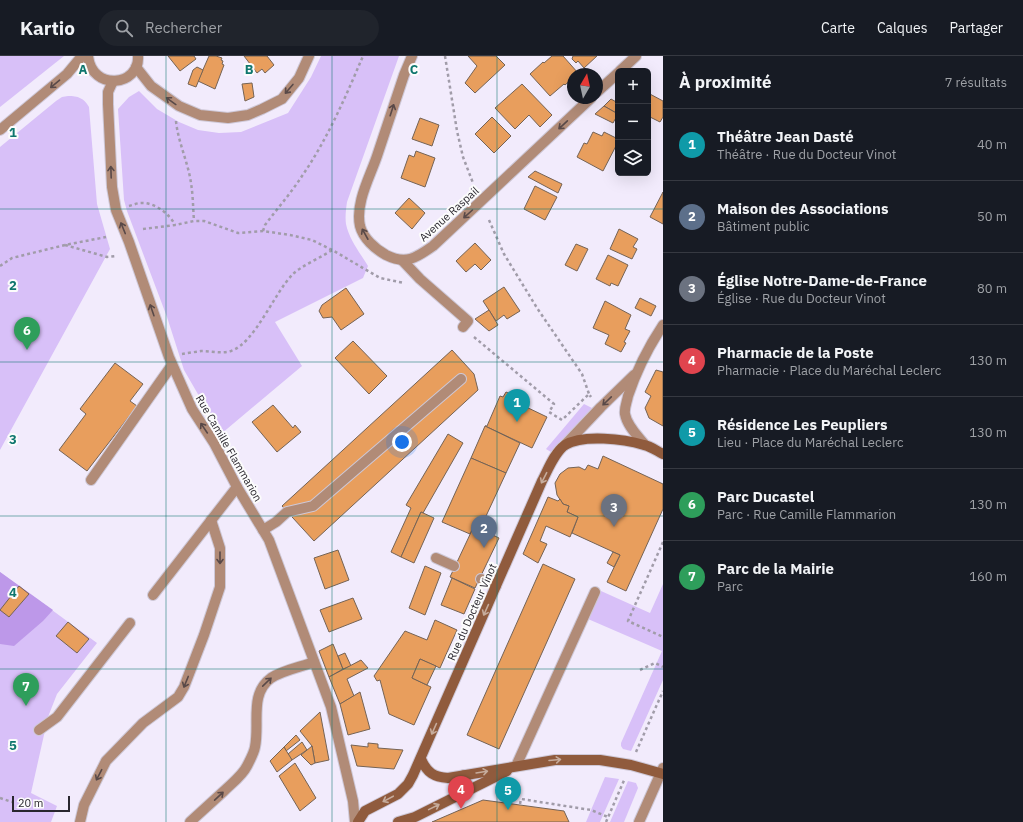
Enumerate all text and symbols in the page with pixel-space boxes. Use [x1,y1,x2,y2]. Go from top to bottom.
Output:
search box [99,10,379,46]
text: Kartio [20,16,75,40]
icon: search [113,17,135,39]
text: Rechercher [145,18,222,37]
text: Carte [821,19,855,37]
text: Calques [877,19,927,37]
text: Partager [949,19,1003,37]
text: A [79,61,88,78]
text: B [245,61,254,78]
text: C [410,61,419,78]
north arrow [567,68,603,104]
map controls [615,68,651,176]
button: + [615,68,651,104]
text: À proximité [679,71,772,93]
text: 7 résultats [945,74,1007,91]
one-way arrow [50,79,60,88]
one-way arrow [285,84,294,95]
one-way arrow [166,97,177,105]
one-way arrow [389,104,396,117]
button: − [615,104,651,140]
one-way arrow [558,120,568,130]
text: 1 [9,124,17,141]
text: Théâtre Jean Dasté [717,127,854,146]
text: 1 [688,136,696,153]
text: 40 m [977,136,1007,153]
button: layers [615,140,651,176]
text: Théâtre · Rue du Docteur Vinot [717,146,896,163]
one-way arrow [107,166,115,179]
street label: Avenue Raspail [416,184,482,244]
text: Maison des Associations [717,199,889,218]
text: 2 [688,208,696,225]
text: 50 m [977,208,1007,225]
one-way arrow [463,209,473,219]
text: Bâtiment public [717,218,810,235]
one-way arrow [119,223,127,235]
one-way arrow [360,228,368,240]
text: Église Notre-Dame-de-France [717,271,927,290]
text: 2 [9,277,17,294]
text: 3 [688,280,696,297]
text: 80 m [977,280,1007,297]
text: Église · Rue du Docteur Vinot [717,290,886,307]
one-way arrow [148,304,156,316]
pin: 6 [14,317,40,350]
text: Pharmacie de la Poste [717,343,874,362]
text: 4 [688,352,696,369]
text: 130 m [969,352,1007,369]
text: Pharmacie · Place du Maréchal Leclerc [717,362,941,379]
pin: 1 [504,389,530,422]
street label: Rue Camille Flammarion [193,392,265,504]
one-way arrow [602,396,612,406]
text: Résidence Les Peupliers [717,415,888,434]
one-way arrow [200,423,209,434]
text: 5 [688,424,696,441]
text: 130 m [969,424,1007,441]
text: 3 [9,431,17,448]
your location [392,432,412,452]
text: Lieu · Place du Maréchal Leclerc [717,434,903,451]
one-way arrow [540,472,547,484]
text: Parc Ducastel [717,487,814,506]
pin: 3 [601,494,627,527]
text: 6 [688,496,696,513]
text: 130 m [969,496,1007,513]
text: Parc · Rue Camille Flammarion [717,506,896,523]
pin: 2 [471,515,497,548]
one-way arrow [216,551,224,564]
text: Parc de la Mairie [717,559,834,578]
street label: Rue du Docteur Vinot [444,561,500,663]
text: 7 [688,568,696,585]
text: 160 m [969,568,1007,585]
text: Parc [717,578,743,595]
text: 4 [9,584,17,601]
one-way arrow [482,603,489,615]
pin: 7 [13,673,39,706]
one-way arrow [182,675,190,687]
one-way arrow [262,678,272,688]
one-way arrow [430,722,437,734]
text: 5 [9,737,17,754]
one-way arrow [548,757,561,764]
one-way arrow [475,768,488,776]
one-way arrow [95,769,102,781]
pin: 4 [448,776,474,809]
pin: 5 [495,777,521,810]
one-way arrow [214,791,224,800]
scale bar [12,794,70,813]
text: 20 m [18,796,43,810]
one-way arrow [382,796,394,803]
one-way arrow [428,803,440,810]

